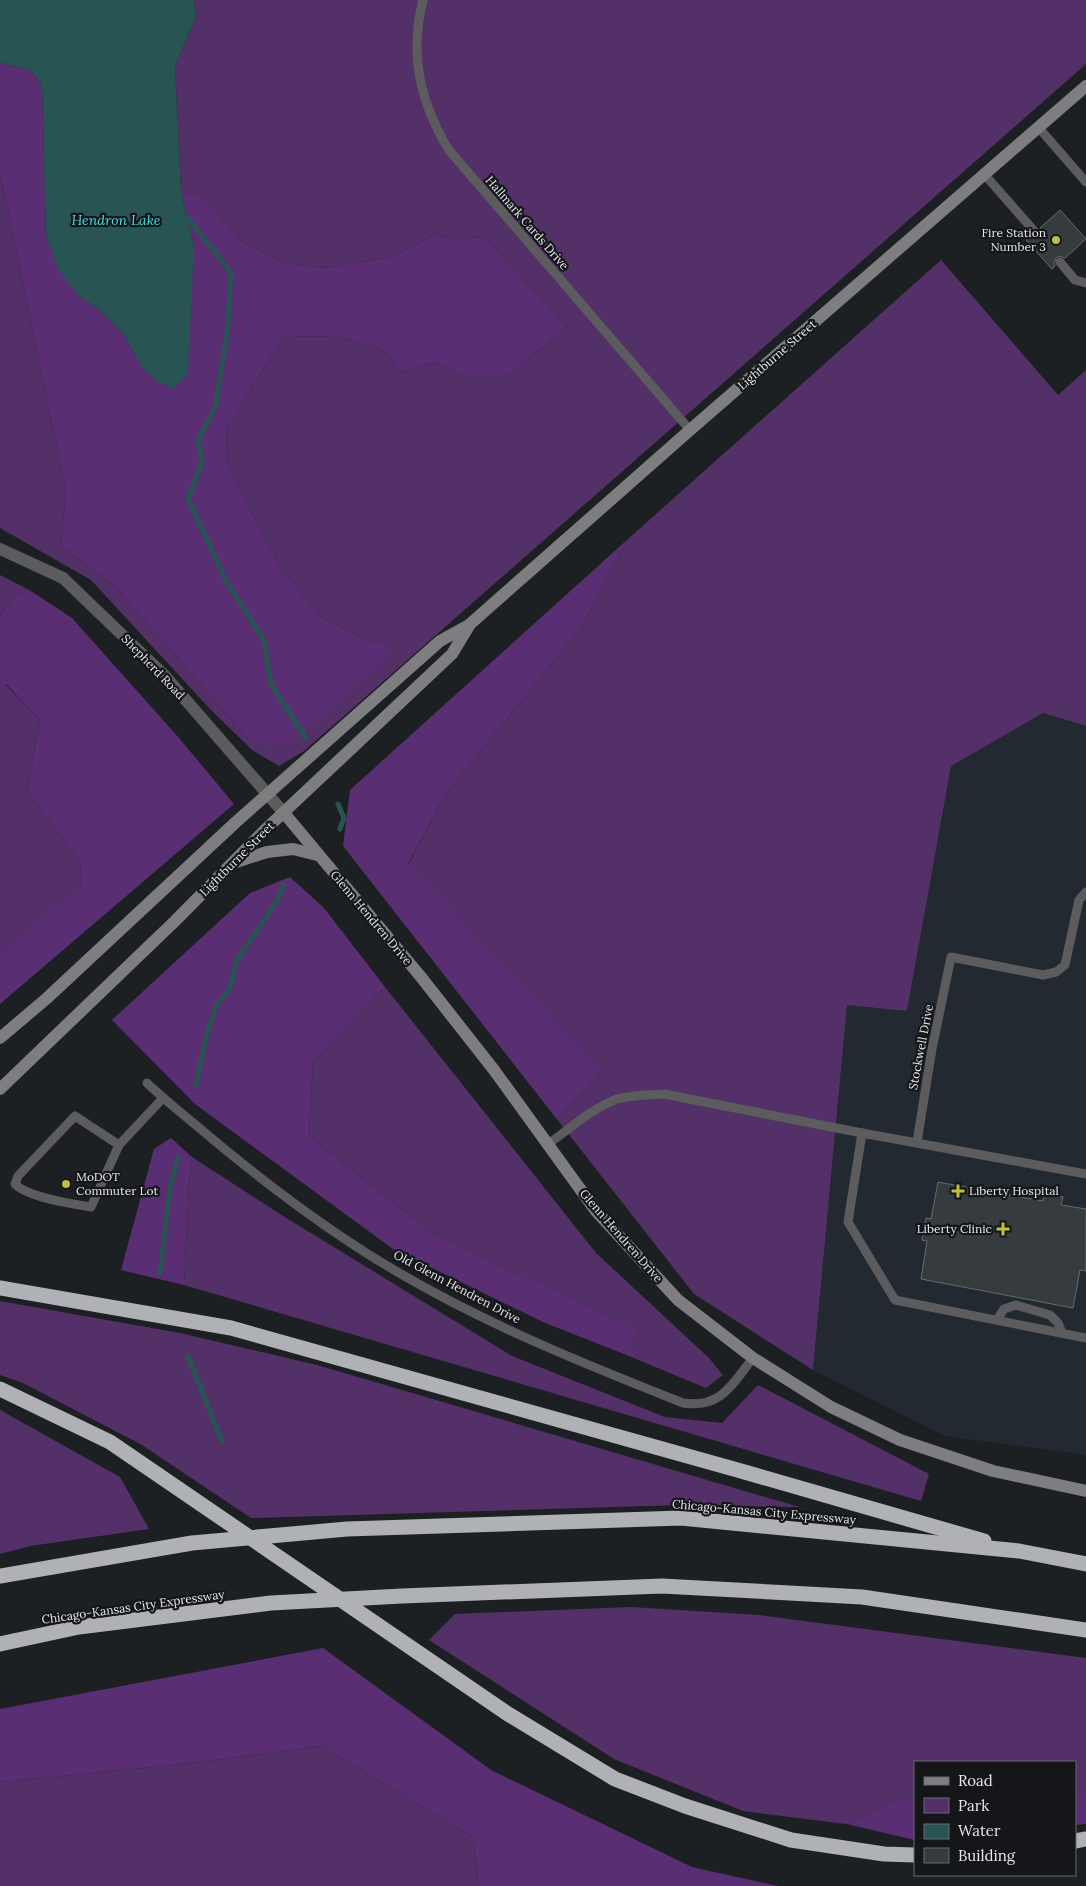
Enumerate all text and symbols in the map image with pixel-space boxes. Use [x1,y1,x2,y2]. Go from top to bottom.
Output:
street label: Hallmark Cards Drive [483,173,572,273]
water label: Hendron Lake [71,211,161,229]
place label: Fire Station Number 3 [982,225,1046,254]
marker: Fire Station Number 3 [1050,234,1062,246]
street label: Lightburne Street [734,316,819,393]
street label: Shepherd Road [119,631,188,702]
street label: Lightburne Street [196,818,277,899]
street label: Glenn Hendren Drive [327,867,416,968]
street label: Stockwell Drive [905,1002,936,1091]
place label: MoDOT Commuter Lot [76,1169,158,1198]
marker: MoDOT Commuter Lot [60,1178,72,1190]
place label: Liberty Hospital [969,1183,1059,1198]
marker: Liberty Hospital [951,1184,965,1198]
street label: Glenn Hendren Drive [577,1186,666,1286]
place label: Liberty Clinic [917,1221,992,1236]
marker: Liberty Clinic [996,1222,1010,1236]
street label: Old Glenn Hendren Drive [391,1247,524,1327]
street label: Chicago-Kansas City Expressway [671,1496,857,1527]
street label: Chicago-Kansas City Expressway [40,1586,226,1627]
legend [914,1761,1076,1876]
text: Road [958,1771,993,1790]
text: Park [958,1796,989,1815]
text: Water [958,1821,1001,1840]
text: Building [958,1846,1016,1865]

